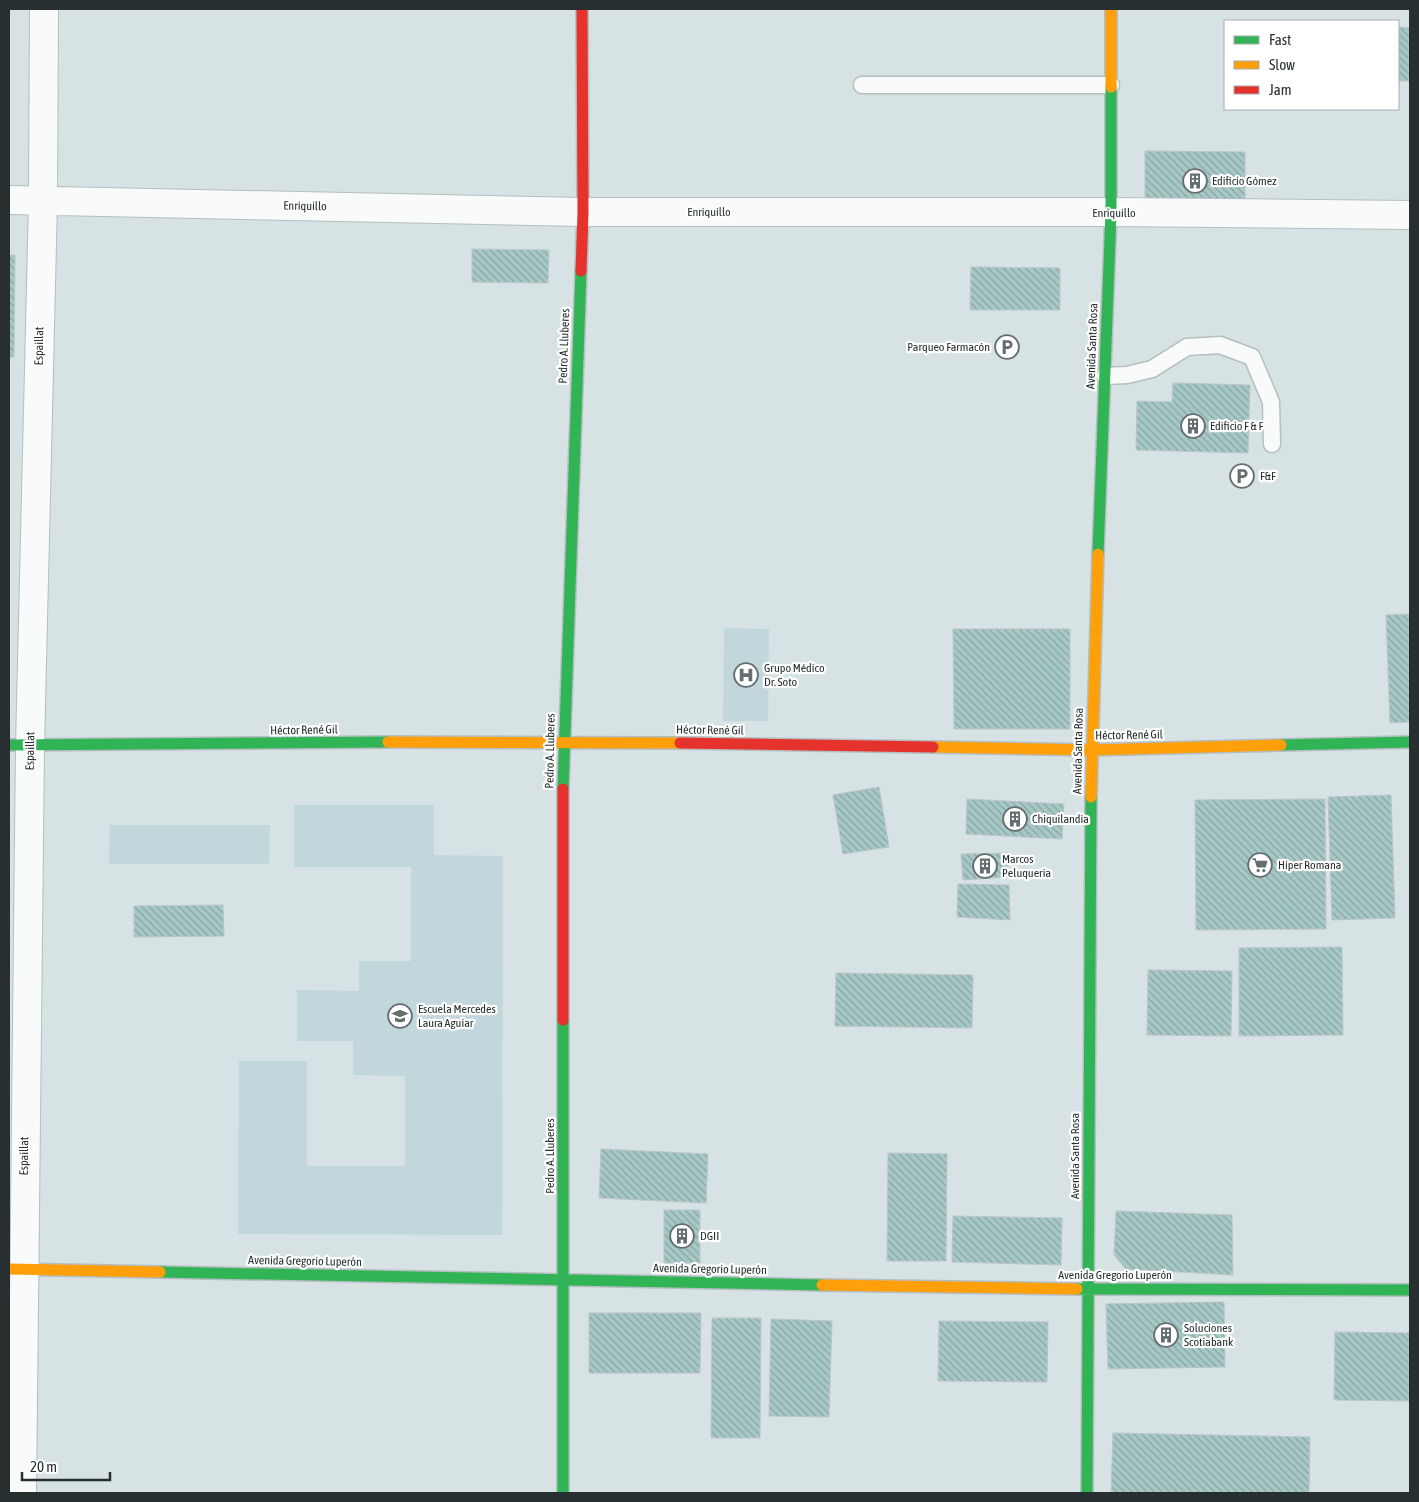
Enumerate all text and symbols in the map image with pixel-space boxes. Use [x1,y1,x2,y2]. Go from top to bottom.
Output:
legend [1224,20,1399,110]
text: Fast [1269,31,1291,48]
text: Slow [1269,56,1295,73]
text: Jam [1269,81,1292,98]
building icon: Edificio Gómez [1182,168,1208,194]
place label: Edificio Gómez [1212,174,1277,188]
street label: Enriquillo [283,199,327,213]
street label: Enriquillo [687,205,731,219]
street label: Enriquillo [1092,206,1136,220]
street label: Avenida Santa Rosa [1083,303,1101,389]
street label: Pedro A. Lluberes [556,308,572,384]
street label: Espaillat [32,326,46,366]
parking icon: Parqueo Farmacón [994,334,1020,360]
place label: Parqueo Farmacón [907,340,990,354]
building icon: Edificio F & F [1180,413,1206,439]
place label: Edificio F & F [1210,419,1263,433]
parking icon: F&F [1229,463,1255,489]
place label: F&F [1260,469,1276,483]
place label: Grupo Médico Dr. Soto [764,661,825,689]
hospital icon: Grupo Médico Dr. Soto [733,662,759,688]
street label: Avenida Santa Rosa [1070,708,1086,794]
street label: Pedro A. Lluberes [542,713,558,789]
street label: Héctor René Gil [270,722,339,738]
street label: Héctor René Gil [676,722,745,738]
street label: Héctor René Gil [1095,727,1164,743]
street label: Espaillat [23,731,37,771]
building icon: Chiquilandia [1002,806,1028,832]
place label: Chiquilandia [1032,812,1089,826]
place label: Marcos Peluqueria [1002,852,1051,880]
supermarket icon: Hiper Romana [1247,852,1273,878]
building icon: Marcos Peluqueria [972,853,998,879]
place label: Hiper Romana [1278,858,1341,872]
place label: Escuela Mercedes Laura Aguiar [418,1002,496,1030]
school or university icon: Escuela Mercedes Laura Aguiar [387,1003,413,1029]
street label: Avenida Santa Rosa [1068,1113,1082,1199]
street label: Pedro A. Lluberes [543,1118,557,1194]
street label: Espaillat [17,1136,31,1176]
building icon: DGII [669,1223,695,1249]
place label: DGII [700,1229,719,1243]
street label: Avenida Gregorio Luperón [248,1253,362,1269]
street label: Avenida Gregorio Luperón [653,1261,767,1277]
street label: Avenida Gregorio Luperón [1058,1268,1172,1282]
place label: Soluciones Scotiabank [1184,1321,1234,1349]
building icon: Soluciones Scotiabank [1153,1322,1179,1348]
scale bar [22,1450,110,1482]
text: 20 m [30,1458,57,1475]

